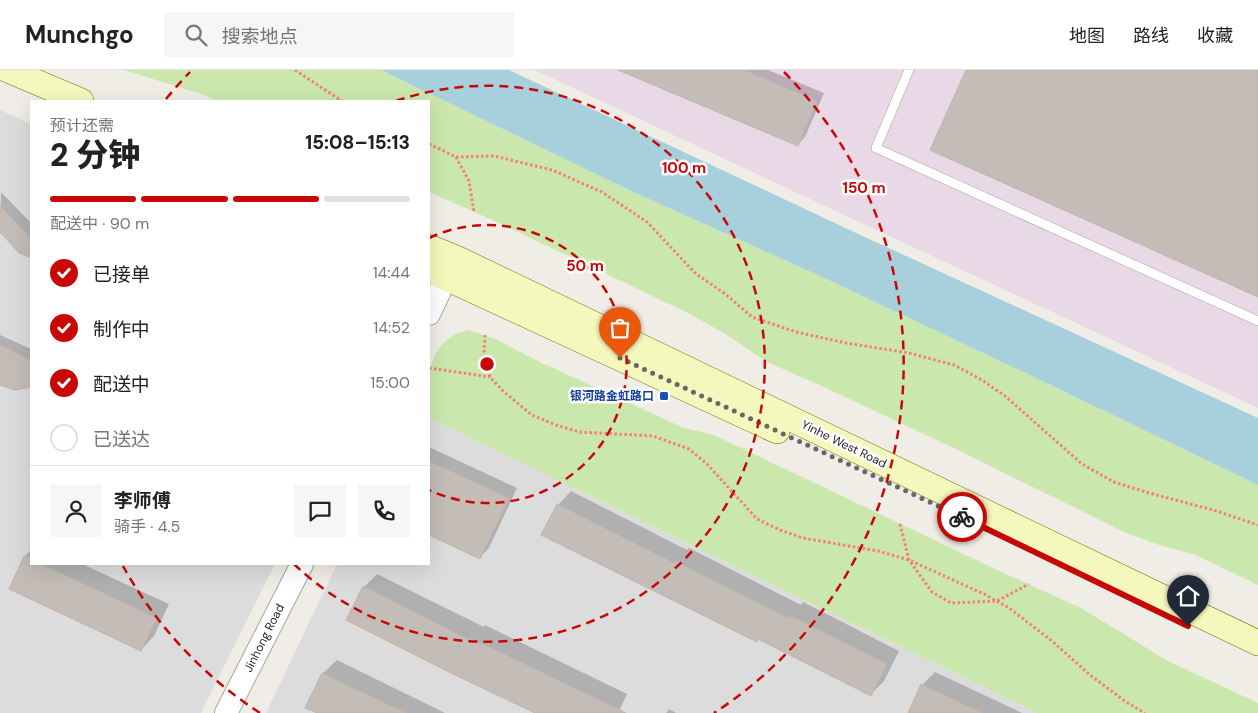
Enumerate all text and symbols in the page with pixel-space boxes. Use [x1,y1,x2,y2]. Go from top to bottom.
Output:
search box [164,12,514,57]
text: Munchgo [25,19,134,50]
icon: search [182,21,210,49]
text: 搜索地点 [222,24,298,49]
text: 地图 [1069,24,1105,48]
text: 路线 [1133,24,1169,48]
text: 收藏 [1197,24,1233,48]
text: 预计还需 [50,115,114,136]
text: 15:08–15:13 [305,130,410,155]
text: 2 分钟 [50,134,140,176]
text: 100 m [662,158,706,178]
text: 150 m [843,178,886,198]
text: 配送中 · 90 m [50,213,149,234]
text: 50 m [566,256,604,276]
icon: check [50,259,78,287]
text: 已接单 [93,262,150,287]
text: 14:44 [373,262,410,283]
pin [599,307,641,358]
icon: check [50,314,78,342]
icon: bag [606,314,634,342]
text: 制作中 [93,317,150,342]
text: 14:52 [373,317,410,338]
centre of rings [478,355,496,373]
icon: check [50,369,78,397]
text: 配送中 [93,372,150,397]
text: 15:00 [370,372,410,393]
place label: 银河路金虹路口 [570,388,654,404]
marker: 银河路金虹路口 [658,390,670,402]
street label: Yinhe West Road [799,416,889,472]
text: 已送达 [93,427,150,452]
button: person [50,485,102,537]
button: chat [294,485,346,537]
button: phone [358,485,410,537]
text: 李师傅 [114,488,171,513]
courier [937,492,987,542]
icon: bike [948,503,976,531]
text: 骑手 · 4.5 [114,516,180,537]
pin [1167,575,1209,626]
icon: home [1174,582,1202,610]
street label: Jinhong Road [240,601,288,675]

